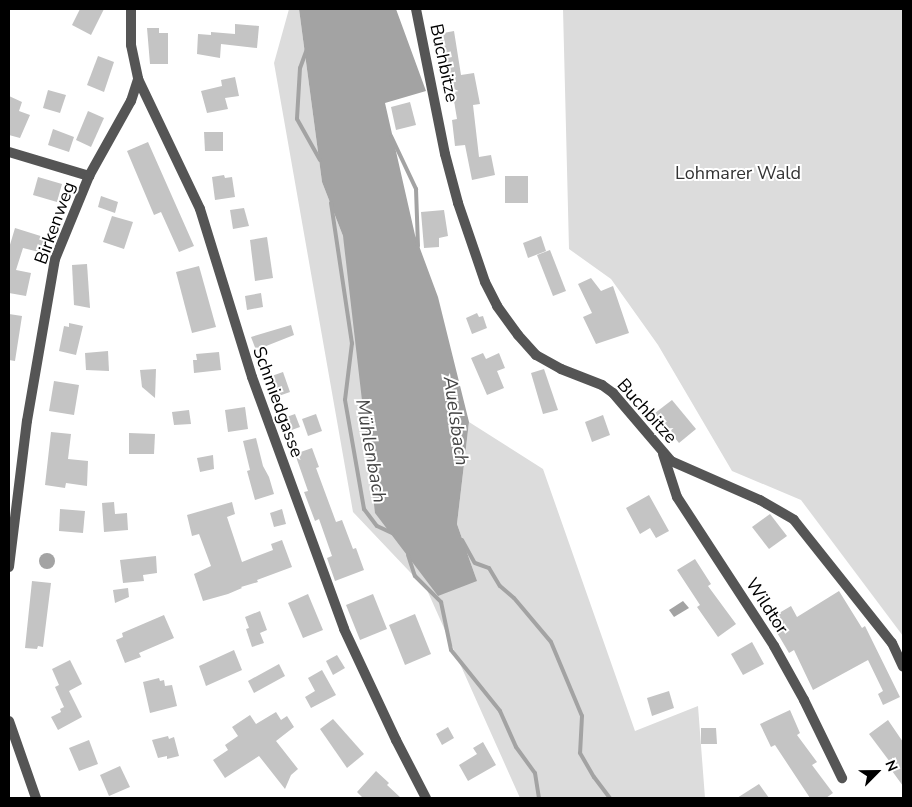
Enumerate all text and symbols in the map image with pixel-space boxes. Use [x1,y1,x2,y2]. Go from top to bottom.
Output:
street label: Buchbitze [425,22,463,104]
park label: Lohmarer Wald [675,162,801,184]
street label: Birkenweg [30,179,80,267]
street label: Schmiedgasse [248,344,308,460]
street label: Buchbitze [612,374,682,448]
water label: Auelsbach [437,375,473,467]
water label: Mühlenbach [350,397,390,505]
street label: Wildtor [741,574,793,638]
north arrow [852,747,902,797]
text: N [880,757,902,774]

